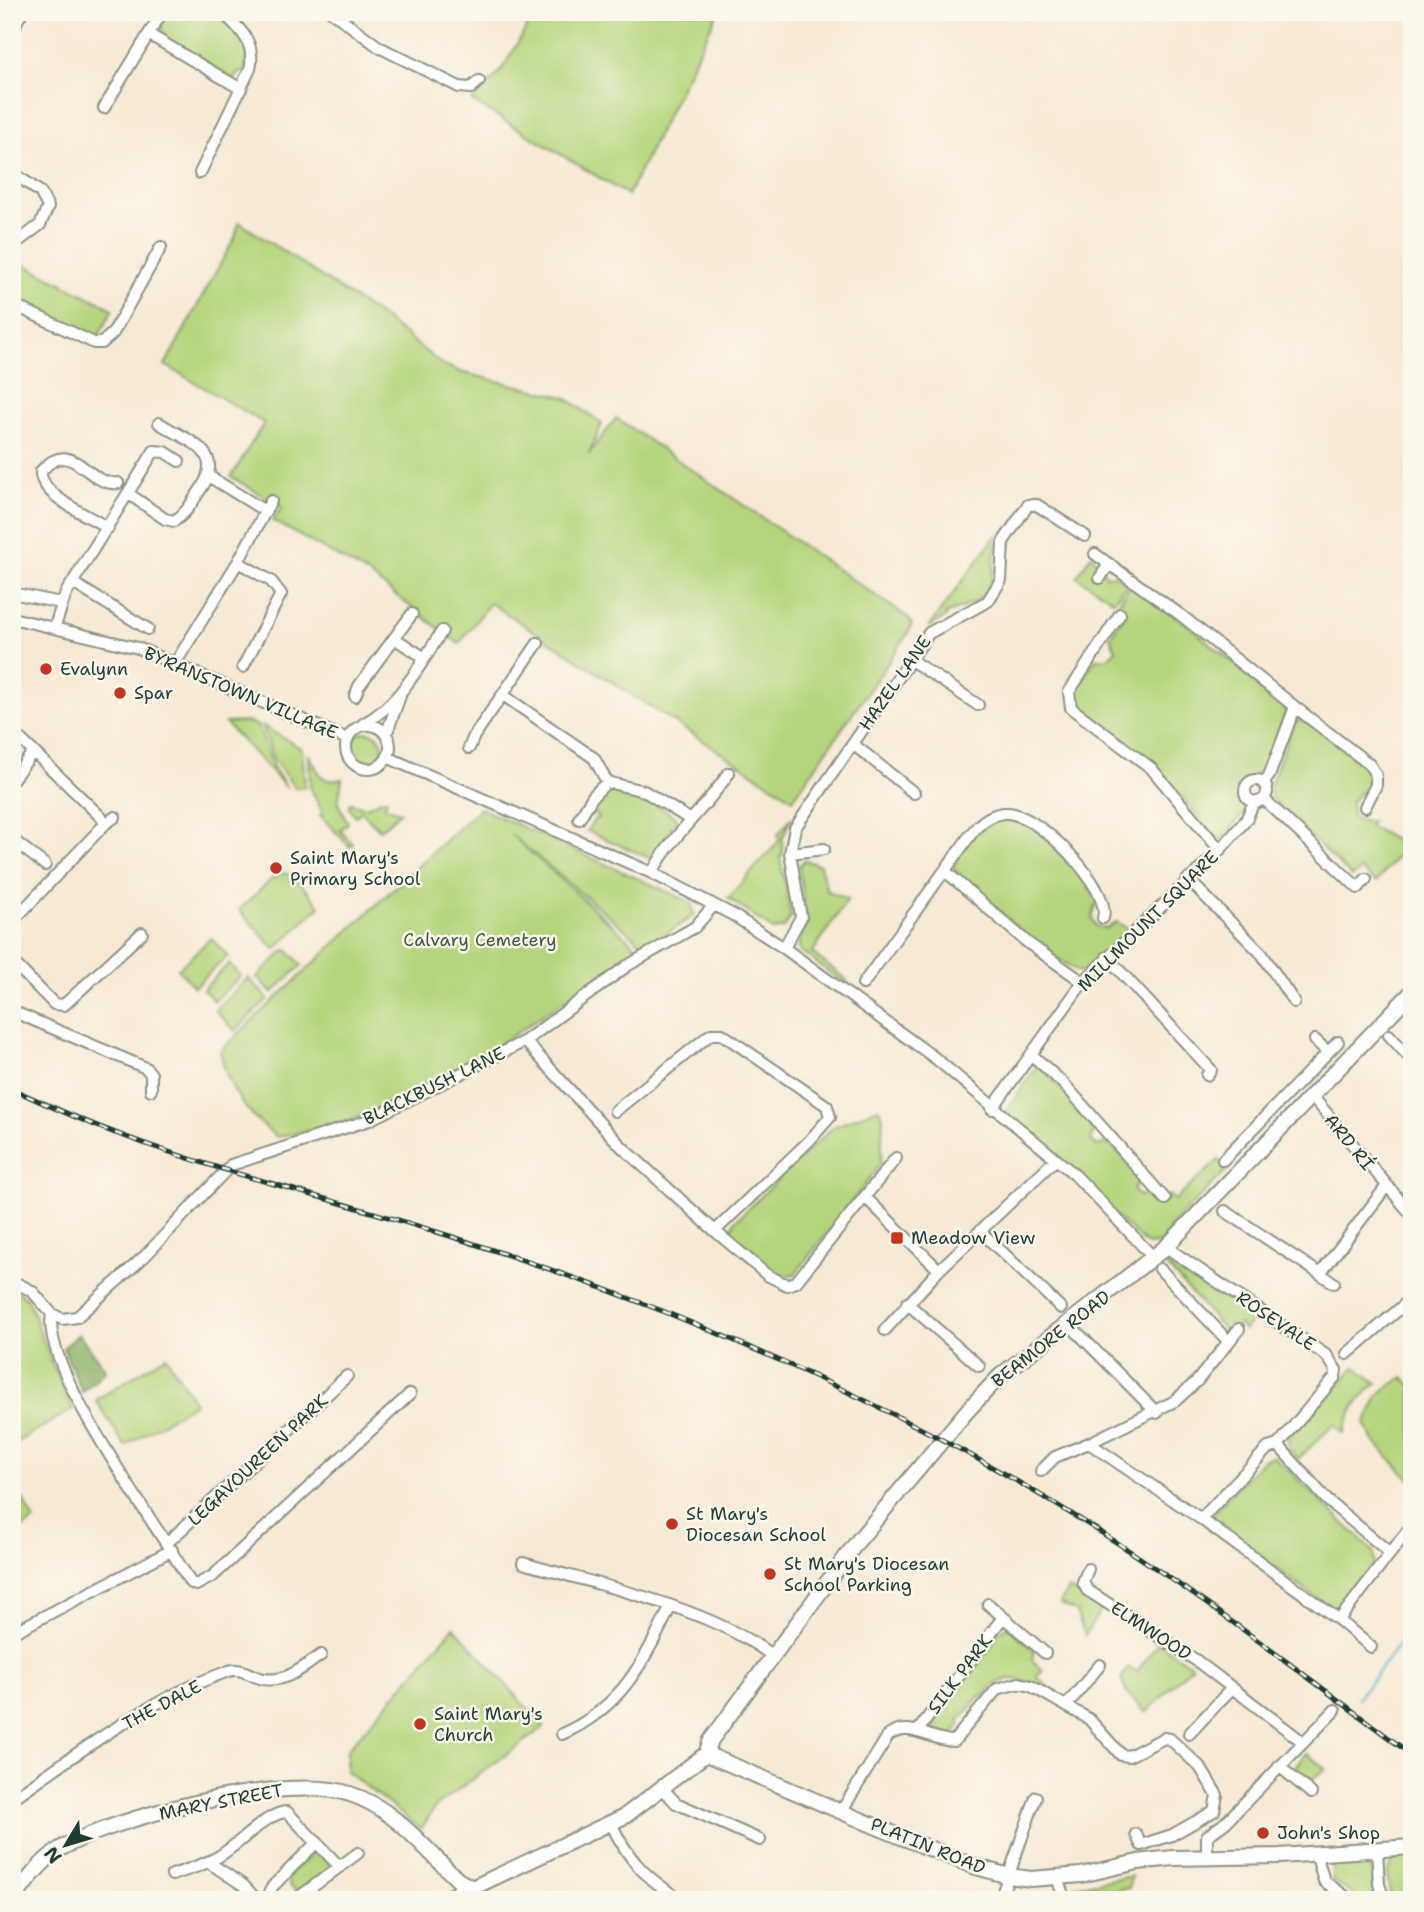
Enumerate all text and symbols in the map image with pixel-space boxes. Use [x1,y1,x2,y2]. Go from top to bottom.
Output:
street label: HAZEL LANE [853,631,937,735]
street label: BYRANSTOWN VILLAGE [140,641,342,745]
place label: Evalynn [60,657,128,681]
marker: Evalynn [38,661,54,677]
place label: Spar [134,681,173,705]
marker: Spar [112,685,128,701]
street label: MILLMOUNT SQUARE [1072,845,1224,997]
place label: Saint Mary's Primary School [290,846,421,891]
marker: Saint Mary's Primary School [268,860,284,876]
park label: Calvary Cemetery [403,928,557,952]
street label: BLACKBUSH LANE [359,1041,509,1131]
street label: ARD RÍ [1319,1109,1379,1175]
place label: Meadow View [911,1226,1036,1250]
marker: Meadow View [889,1230,905,1246]
street label: BEAMORE ROAD [987,1285,1115,1393]
street label: ROSEVALE [1232,1286,1320,1356]
street label: LEGAVOUREEN PARK [183,1388,333,1531]
place label: St Mary's Diocesan School [686,1502,827,1547]
marker: St Mary's Diocesan School [664,1516,680,1532]
place label: St Mary's Diocesan School Parking [784,1552,949,1597]
marker: St Mary's Diocesan School Parking [762,1566,778,1582]
street label: ELMWOOD [1106,1596,1196,1666]
street label: SILK PARK [922,1629,998,1719]
street label: THE DALE [118,1674,206,1736]
place label: Saint Mary's Church [434,1702,543,1747]
marker: Saint Mary's Church [412,1716,428,1732]
street label: MARY STREET [157,1778,285,1826]
north arrow [32,1811,102,1881]
street label: PLATIN ROAD [867,1812,989,1880]
place label: John's Shop [1277,1821,1380,1845]
marker: John's Shop [1255,1825,1271,1841]
text: N [39,1842,67,1869]

